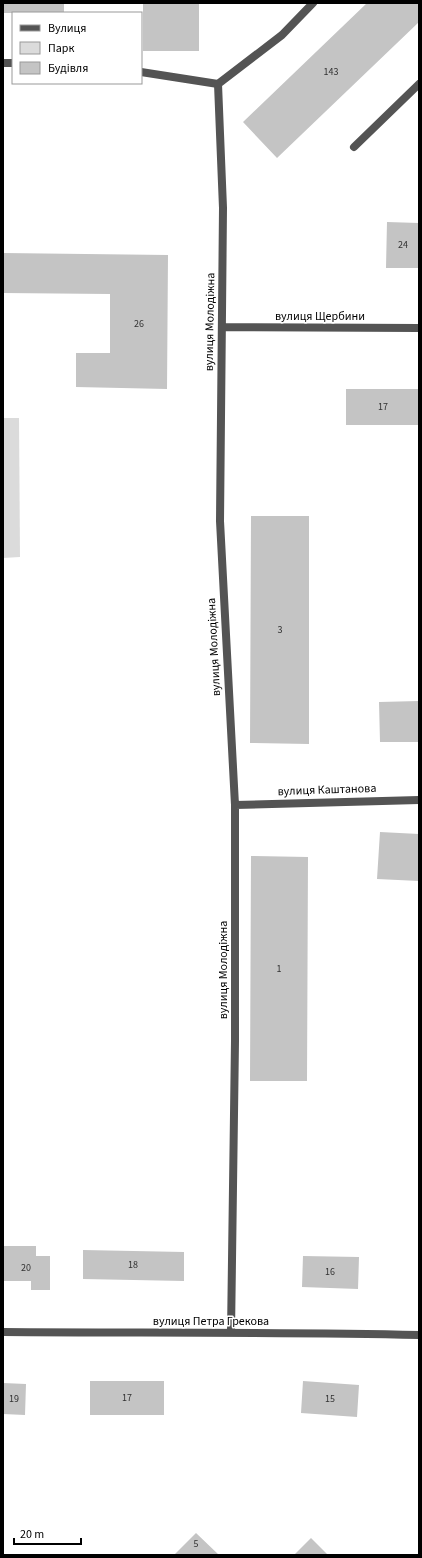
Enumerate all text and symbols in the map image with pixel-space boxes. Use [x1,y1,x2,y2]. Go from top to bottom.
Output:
legend [12,12,142,84]
text: Вулиця [48,20,86,37]
text: Парк [48,40,74,57]
text: Будівля [48,60,88,77]
house number: 143 [324,65,338,79]
house number: 24 [398,238,408,252]
street label: вулиця Молодіжна [201,273,219,371]
street label: вулиця Щербини [275,308,365,325]
house number: 26 [134,317,144,331]
house number: 17 [378,400,388,414]
street label: вулиця Молодіжна [203,597,225,697]
house number: 3 [278,623,283,637]
street label: вулиця Каштанова [277,780,377,800]
street label: вулиця Молодіжна [215,921,232,1019]
house number: 1 [277,962,282,976]
house number: 18 [128,1258,138,1272]
house number: 20 [21,1261,31,1275]
house number: 16 [325,1265,335,1279]
street label: вулиця Петра Грекова [153,1313,269,1330]
house number: 17 [122,1391,132,1405]
house number: 19 [9,1392,19,1406]
house number: 15 [325,1392,335,1406]
scale bar [14,1520,81,1546]
text: 20 m [20,1526,44,1543]
house number: 5 [194,1537,199,1551]

